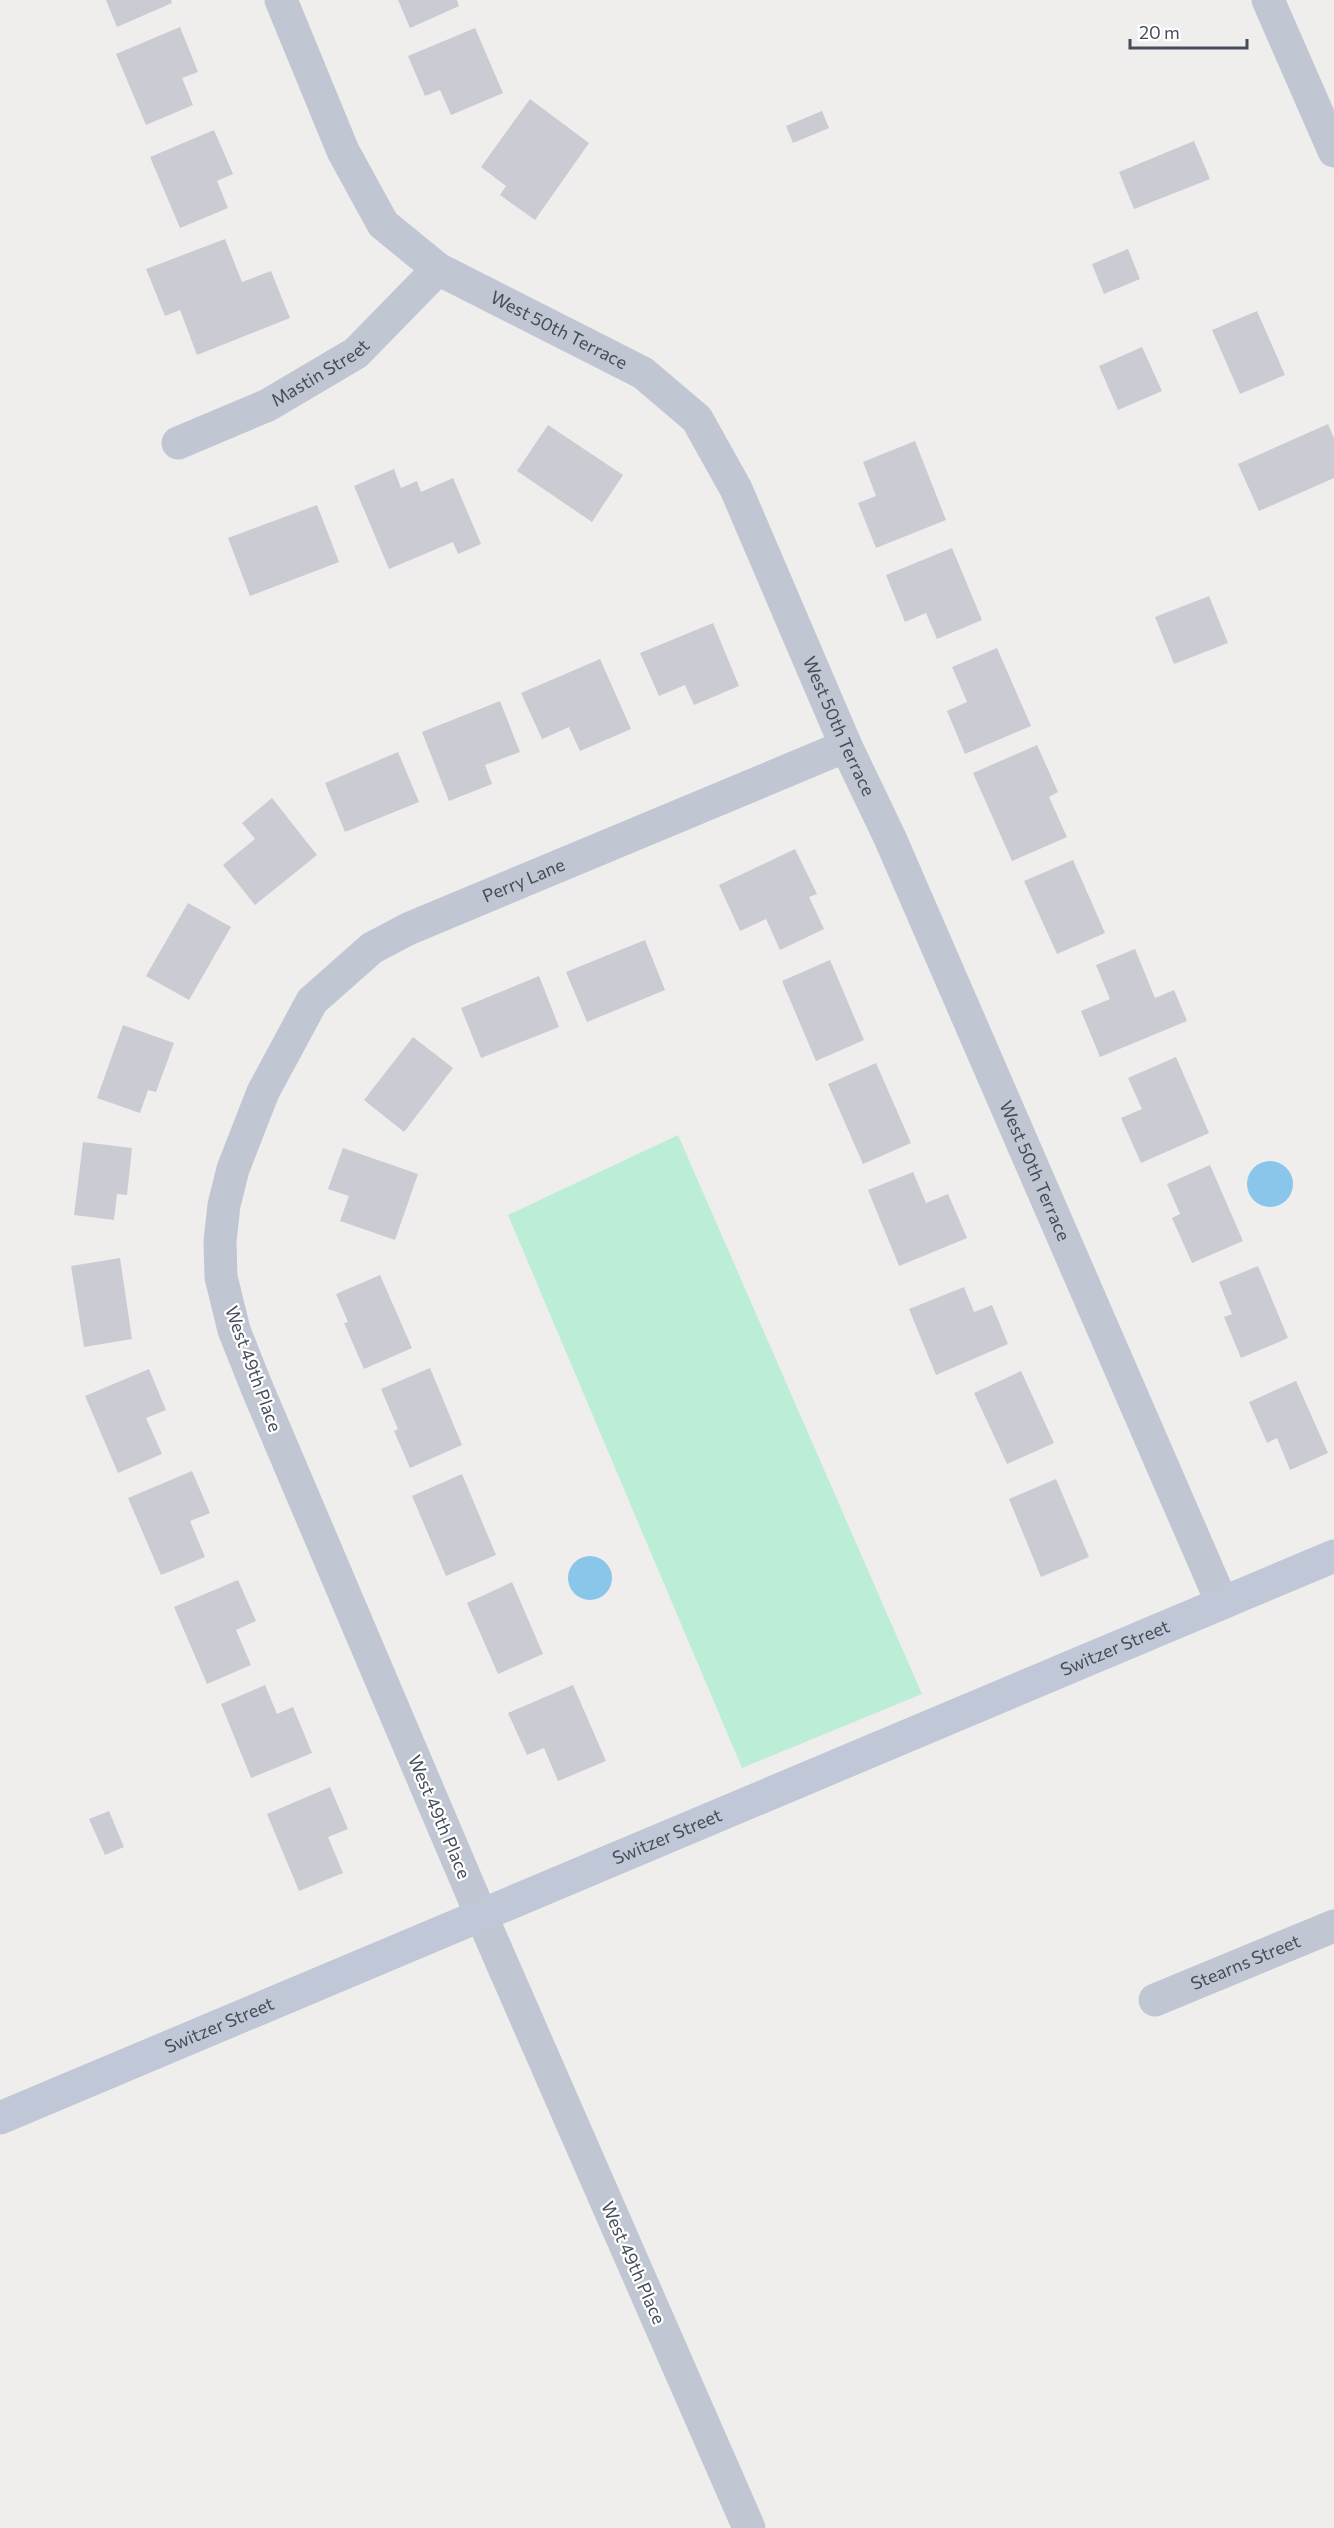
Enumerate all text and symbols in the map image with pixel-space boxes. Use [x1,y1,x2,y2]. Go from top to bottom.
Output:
scale bar [1130,12,1247,50]
text: 20 m [1139,21,1180,43]
street label: West 50th Terrace [487,286,631,373]
street label: Mastin Street [267,334,373,411]
street label: West 50th Terrace [799,653,880,799]
street label: Perry Lane [479,853,568,907]
street label: West 50th Terrace [995,1097,1075,1244]
street label: West 49th Place [221,1303,287,1434]
street label: Switzer Street [1057,1615,1173,1680]
street label: West 49th Place [404,1752,476,1882]
street label: Switzer Street [609,1803,725,1869]
street label: Stearns Street [1187,1929,1303,1994]
street label: Switzer Street [161,1992,277,2057]
street label: West 49th Place [597,2198,671,2327]

